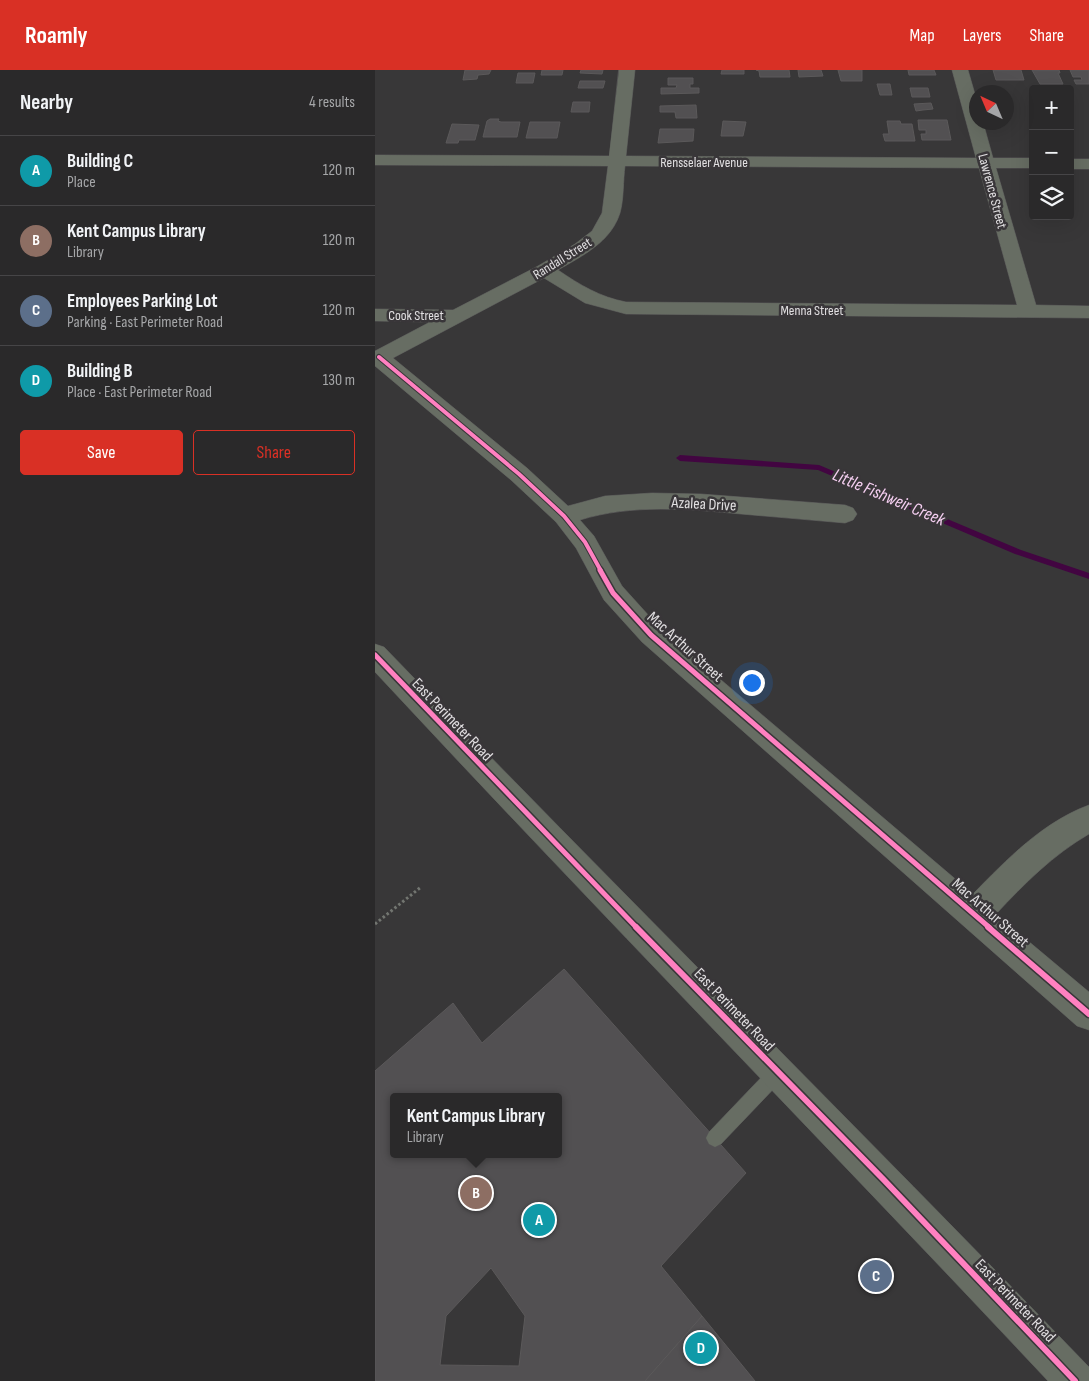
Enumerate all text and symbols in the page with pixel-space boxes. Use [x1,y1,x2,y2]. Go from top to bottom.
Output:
text: Roamly [25,21,88,50]
text: Map [910,25,935,46]
text: Layers [963,25,1002,46]
text: Share [1030,25,1064,46]
north arrow [969,85,1014,130]
map controls [1029,85,1074,220]
button: + [1029,85,1074,130]
text: Nearby [20,90,73,115]
text: 4 results [309,93,355,112]
button: − [1029,130,1074,175]
text: Building C [67,150,133,173]
street label: Lawrence Street [974,152,1011,230]
street label: Rensselaer Avenue [660,154,748,171]
text: A [32,161,40,180]
text: 120 m [323,161,355,180]
text: Place [67,173,96,192]
button: layers [1029,175,1074,220]
text: Kent Campus Library [67,220,206,243]
text: B [32,231,40,250]
text: 120 m [323,231,355,250]
street label: Randall Street [530,234,595,283]
text: Library [67,243,104,262]
text: Employees Parking Lot [67,290,218,313]
text: C [32,301,40,320]
text: 120 m [323,301,355,320]
street label: Menna Street [780,302,844,319]
street label: Cook Street [388,307,444,324]
text: Parking · East Perimeter Road [67,313,223,332]
text: Building B [67,360,133,383]
text: D [32,371,40,390]
text: 130 m [323,371,355,390]
text: Place · East Perimeter Road [67,383,212,402]
button: Save [20,430,183,475]
button: Share [193,430,355,475]
water label: Little Fishweir Creek [830,464,949,531]
street label: Azalea Drive [670,493,737,516]
street label: Mac Arthur Street [643,608,727,686]
your location [739,670,765,696]
street label: East Perimeter Road [408,675,496,766]
street label: Mac Arthur Street [948,875,1033,952]
street label: East Perimeter Road [690,965,778,1056]
popup [390,1093,562,1158]
text: Kent Campus Library [407,1105,545,1128]
text: Library [407,1128,444,1147]
pin: B [460,1174,492,1212]
pin: A [523,1201,555,1239]
street label: East Perimeter Road [971,1256,1059,1347]
pin: C [860,1257,892,1295]
pin: D [685,1329,717,1367]

